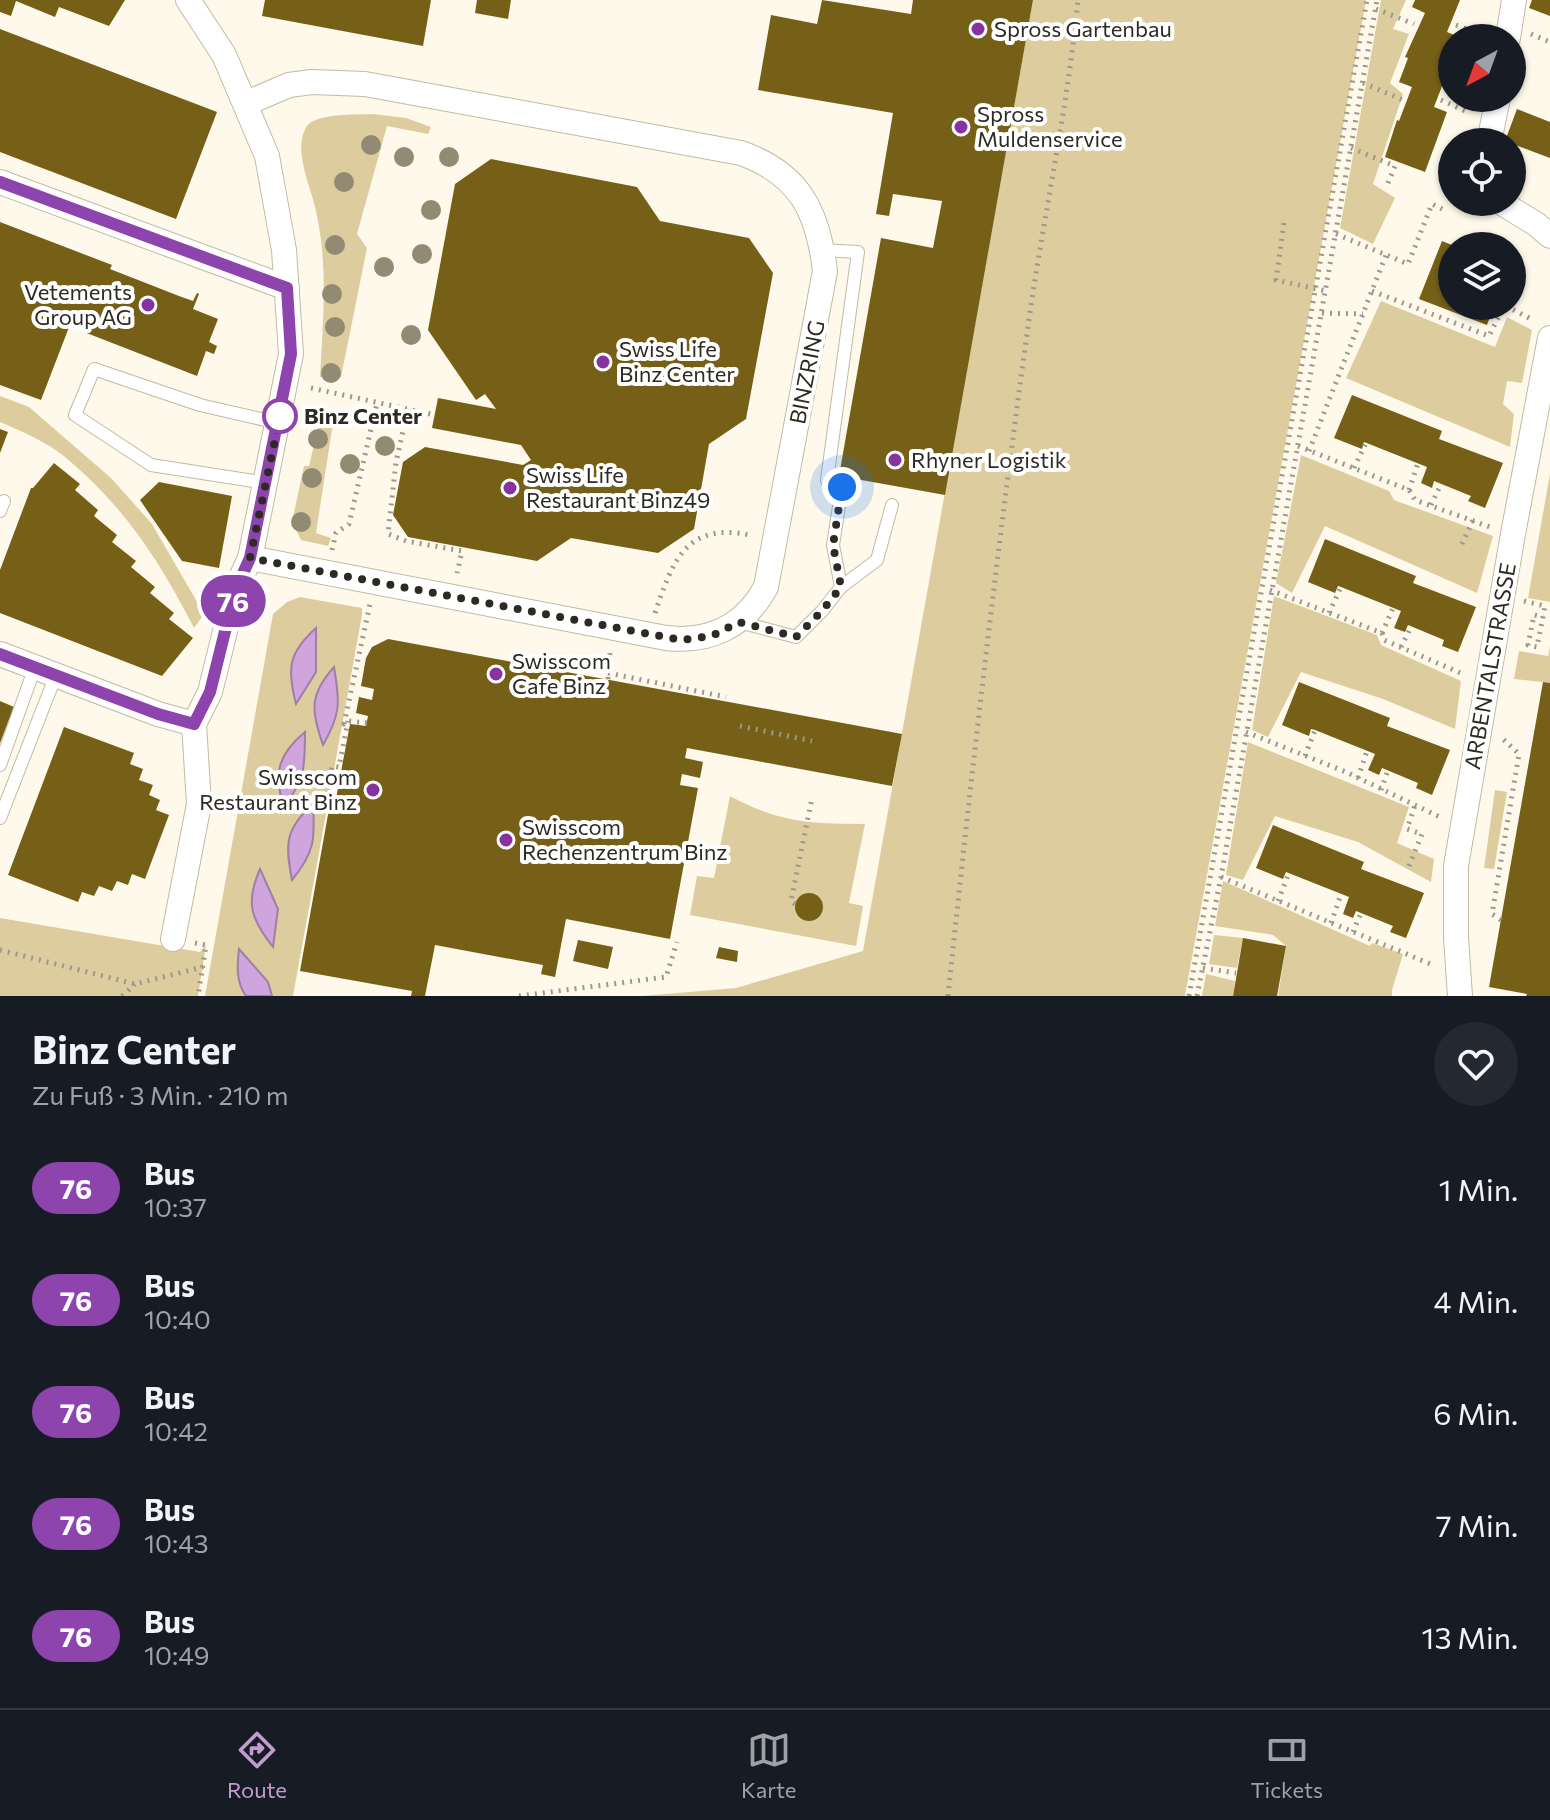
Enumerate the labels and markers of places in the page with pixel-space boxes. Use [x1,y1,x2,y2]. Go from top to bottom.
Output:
place label: Spross Gartenbau [994,15,1172,42]
marker: Spross Gartenbau [969,20,987,38]
place label: Spross Muldenservice [977,100,1123,152]
marker: Spross Muldenservice [952,118,970,136]
place label: Vetements Group AG [24,278,132,330]
marker: Vetements Group AG [139,296,157,314]
place label: Swiss Life Binz Center [619,335,735,387]
marker: Swiss Life Binz Center [594,353,612,371]
marker: Binz Center [263,399,297,433]
place label: Binz Center [304,402,422,429]
place label: Rhyner Logistik [911,446,1067,473]
marker: Rhyner Logistik [886,451,904,469]
place label: Swiss Life Restaurant Binz49 [526,461,710,513]
marker: Swiss Life Restaurant Binz49 [501,479,519,497]
place label: Swisscom Cafe Binz [512,647,611,699]
marker: Swisscom Cafe Binz [487,665,505,683]
place label: Swisscom Restaurant Binz [199,763,357,815]
marker: Swisscom Restaurant Binz [364,781,382,799]
place label: Swisscom Rechenzentrum Binz [522,813,727,865]
marker: Swisscom Rechenzentrum Binz [497,831,515,849]

